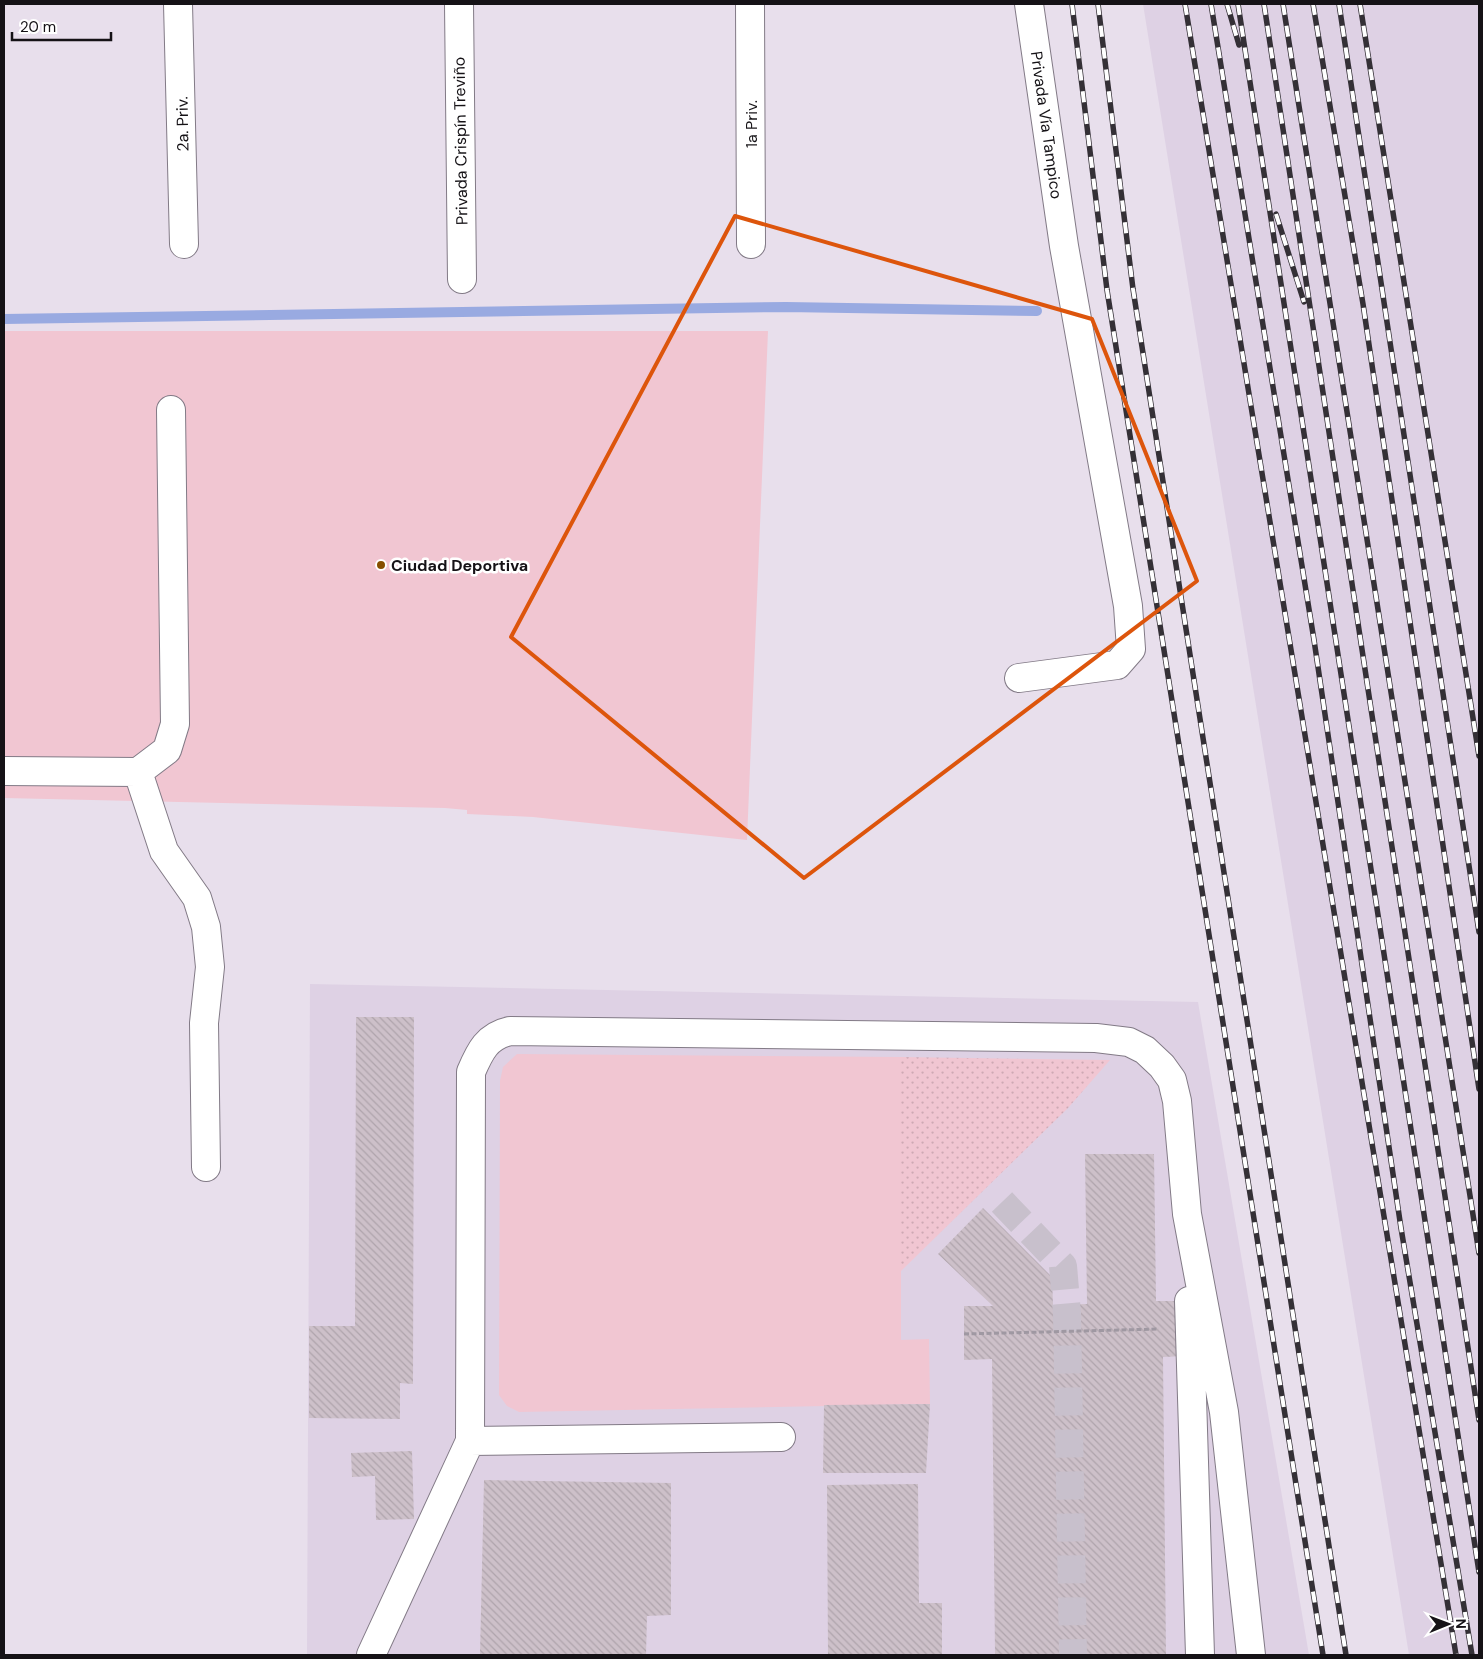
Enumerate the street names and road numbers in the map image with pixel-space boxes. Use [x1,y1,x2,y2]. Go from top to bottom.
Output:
street label: Privada Vía Tampico [1026,50,1067,200]
street label: Privada Crispín Treviño [449,57,472,225]
street label: 2a. Priv. [172,96,193,152]
street label: 1a Priv. [741,100,762,148]

